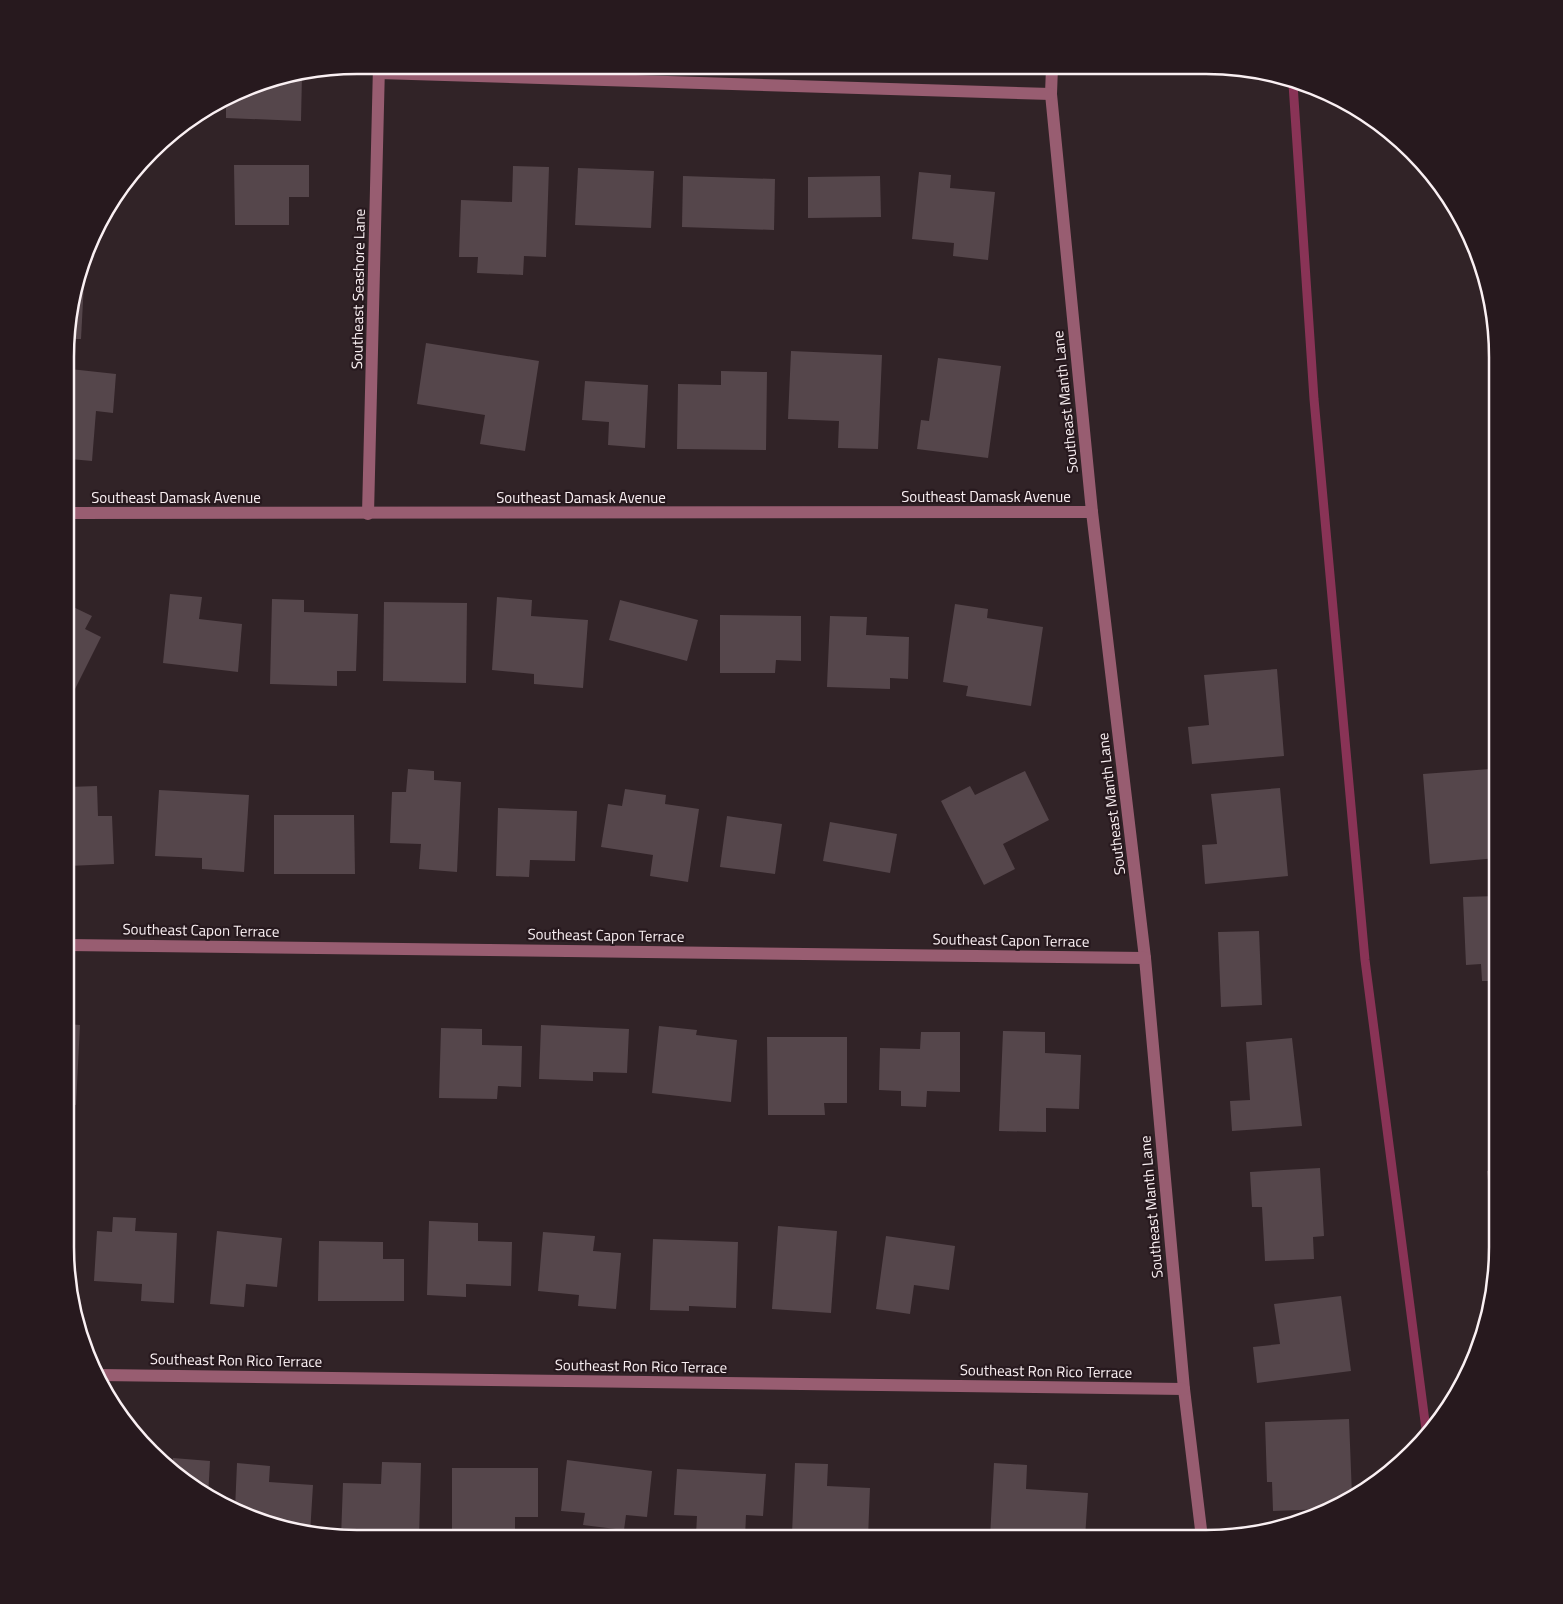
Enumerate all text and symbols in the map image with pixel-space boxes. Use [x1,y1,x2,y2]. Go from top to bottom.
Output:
street label: Southeast Seashore Lane [345,209,371,369]
street label: Southeast Manth Lane [1046,330,1084,474]
street label: Southeast Damask Avenue [901,485,1071,508]
street label: Southeast Damask Avenue [91,486,261,509]
street label: Southeast Damask Avenue [496,486,666,509]
street label: Southeast Manth Lane [1091,732,1131,876]
street label: Southeast Capon Terrace [122,917,280,943]
street label: Southeast Capon Terrace [527,922,685,948]
street label: Southeast Capon Terrace [932,927,1090,953]
street label: Southeast Manth Lane [1133,1135,1169,1279]
street label: Southeast Ron Rico Terrace [150,1347,322,1373]
street label: Southeast Ron Rico Terrace [555,1353,727,1379]
street label: Southeast Ron Rico Terrace [960,1358,1132,1384]

